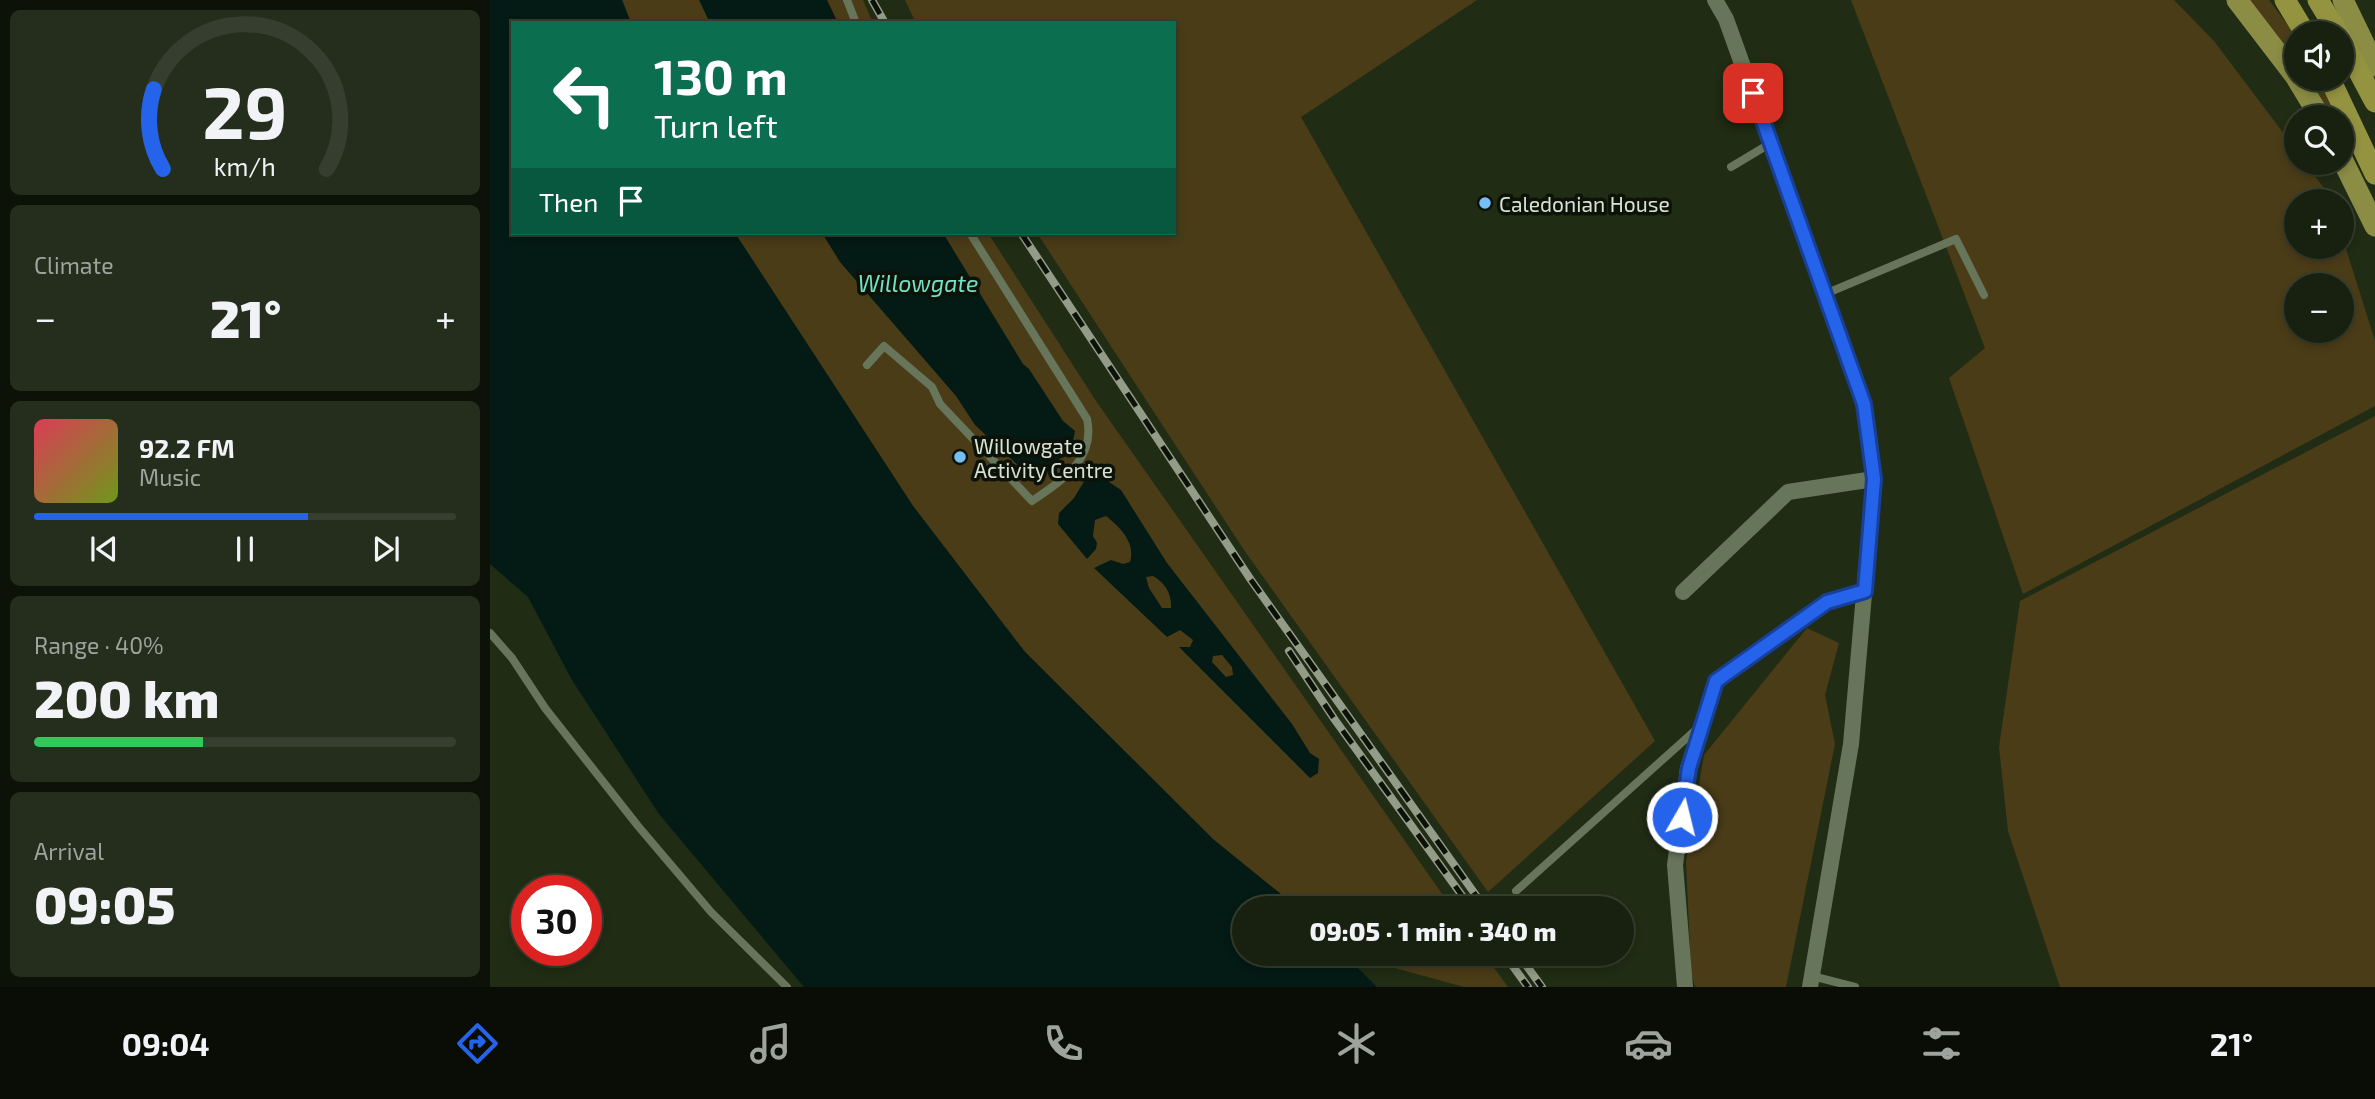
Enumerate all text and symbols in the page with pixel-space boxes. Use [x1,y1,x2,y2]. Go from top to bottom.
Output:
map controls [2284,21,2354,343]
button: sound [2284,21,2354,91]
text: 130 m [654,46,788,105]
icon: left [539,49,630,140]
pin [1723,63,1783,123]
text: 29 [202,66,288,154]
icon: arrive [1734,74,1772,112]
button: search [2284,105,2354,175]
text: Turn left [654,106,778,144]
text: km/h [214,151,276,181]
icon: arrive [612,182,650,220]
text: Then [539,186,598,217]
button: + [2284,189,2354,259]
place label: Caledonian House [1499,191,1670,216]
marker: Caledonian House [1477,195,1493,211]
text: Climate [34,251,114,279]
water label: Willowgate [858,269,978,297]
button: − [2284,273,2354,343]
text: 21° [210,286,281,348]
text: − [34,294,56,340]
text: + [435,294,456,340]
text: 92.2 FM [139,432,235,463]
place label: Willowgate Activity Centre [974,433,1113,482]
marker: Willowgate Activity Centre [952,449,968,465]
text: Music [139,463,201,491]
icon: previous [85,530,123,568]
icon: pause [226,530,264,568]
icon: next [367,530,405,568]
text: Range · 40% [34,631,164,659]
text: 200 km [34,666,219,728]
position arrow [1645,780,1719,854]
text: Arrival [34,837,104,865]
text: 09:05 [34,872,176,934]
speed limit sign: 30 [511,875,602,966]
text: 09:05 · 1 min · 340 m [1309,915,1557,946]
icon: directions [453,1019,502,1068]
icon: music [746,1019,795,1068]
icon: phone [1039,1019,1088,1068]
icon: climate [1332,1019,1381,1068]
icon: car [1624,1019,1673,1068]
icon: filters [1917,1019,1966,1068]
text: 09:04 [122,1024,210,1062]
text: 21° [2210,1024,2253,1062]

